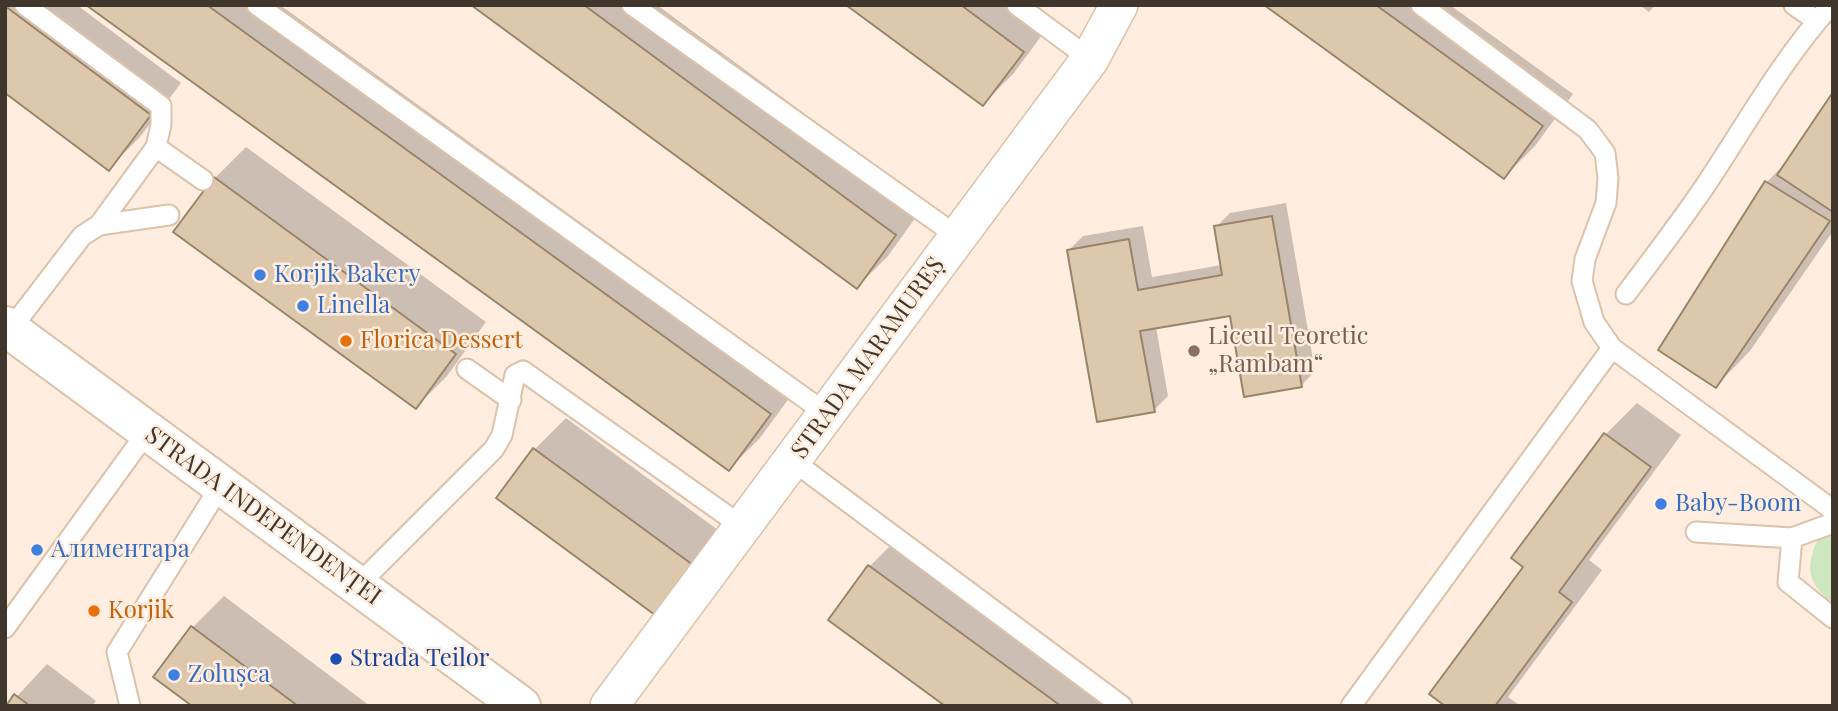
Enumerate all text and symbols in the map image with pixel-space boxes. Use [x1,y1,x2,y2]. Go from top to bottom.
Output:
street label: STRADA MARAMUREȘ [785,252,951,464]
place label: Korjik Bakery [274,261,421,289]
marker: Korjik Bakery [252,267,268,283]
place label: Linella [317,292,390,320]
marker: Linella [295,298,311,314]
place label: Liceul Teoretic „Rambam“ [1208,323,1368,379]
place label: Florica Dessert [360,327,523,355]
marker: Florica Dessert [338,333,354,349]
marker: Liceul Teoretic „Rambam“ [1186,343,1202,359]
street label: STRADA INDEPENDENȚEI [139,421,387,611]
place label: Baby-Boom [1675,490,1801,518]
marker: Baby-Boom [1653,496,1669,512]
place label: Алиментара [51,536,190,564]
marker: Алиментара [29,542,45,558]
place label: Korjik [108,597,174,625]
marker: Korjik [86,603,102,619]
place label: Strada Teilor [350,645,489,673]
marker: Strada Teilor [328,651,344,667]
place label: Zolușca [188,661,270,689]
marker: Zolușca [166,667,182,683]

